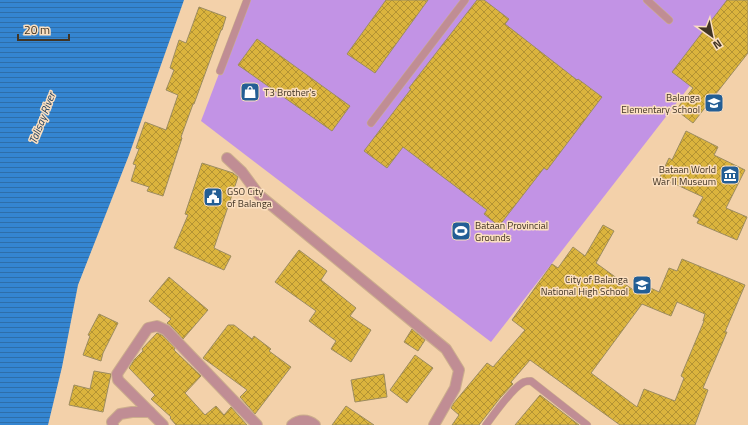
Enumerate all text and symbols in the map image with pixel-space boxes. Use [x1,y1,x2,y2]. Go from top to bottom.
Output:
scale bar [18,16,69,42]
north arrow [692,16,732,56]
text: 20 m [24,20,50,39]
text: N [710,36,725,53]
shop icon: T3 Brother's [239,81,261,103]
place label: T3 Brother's [264,85,316,100]
water label: Talisay River [25,89,60,146]
place label: Balanga Elementary School [621,90,700,117]
school or university icon: Balanga Elementary School [703,92,725,114]
place label: Bataan World War II Museum [652,162,716,189]
museum icon: Bataan World War II Museum [719,164,741,186]
place label: GSO City of Balanga [227,184,272,211]
public building icon: GSO City of Balanga [202,186,224,208]
place label: Bataan Provincial Grounds [475,218,548,245]
sports icon: Bataan Provincial Grounds [450,220,472,242]
place label: City of Balanga National High School [541,272,628,299]
school or university icon: City of Balanga National High School [631,274,653,296]

